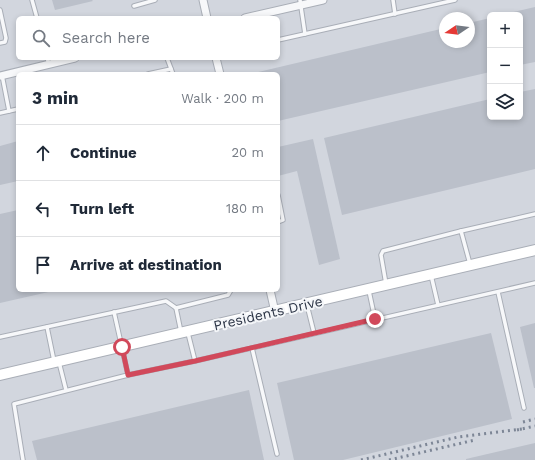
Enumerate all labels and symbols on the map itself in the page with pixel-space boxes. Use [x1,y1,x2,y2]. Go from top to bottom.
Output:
north arrow [439,12,475,48]
street label: Presidents Drive [212,293,324,333]
route end [366,310,384,328]
route start [113,338,131,356]

